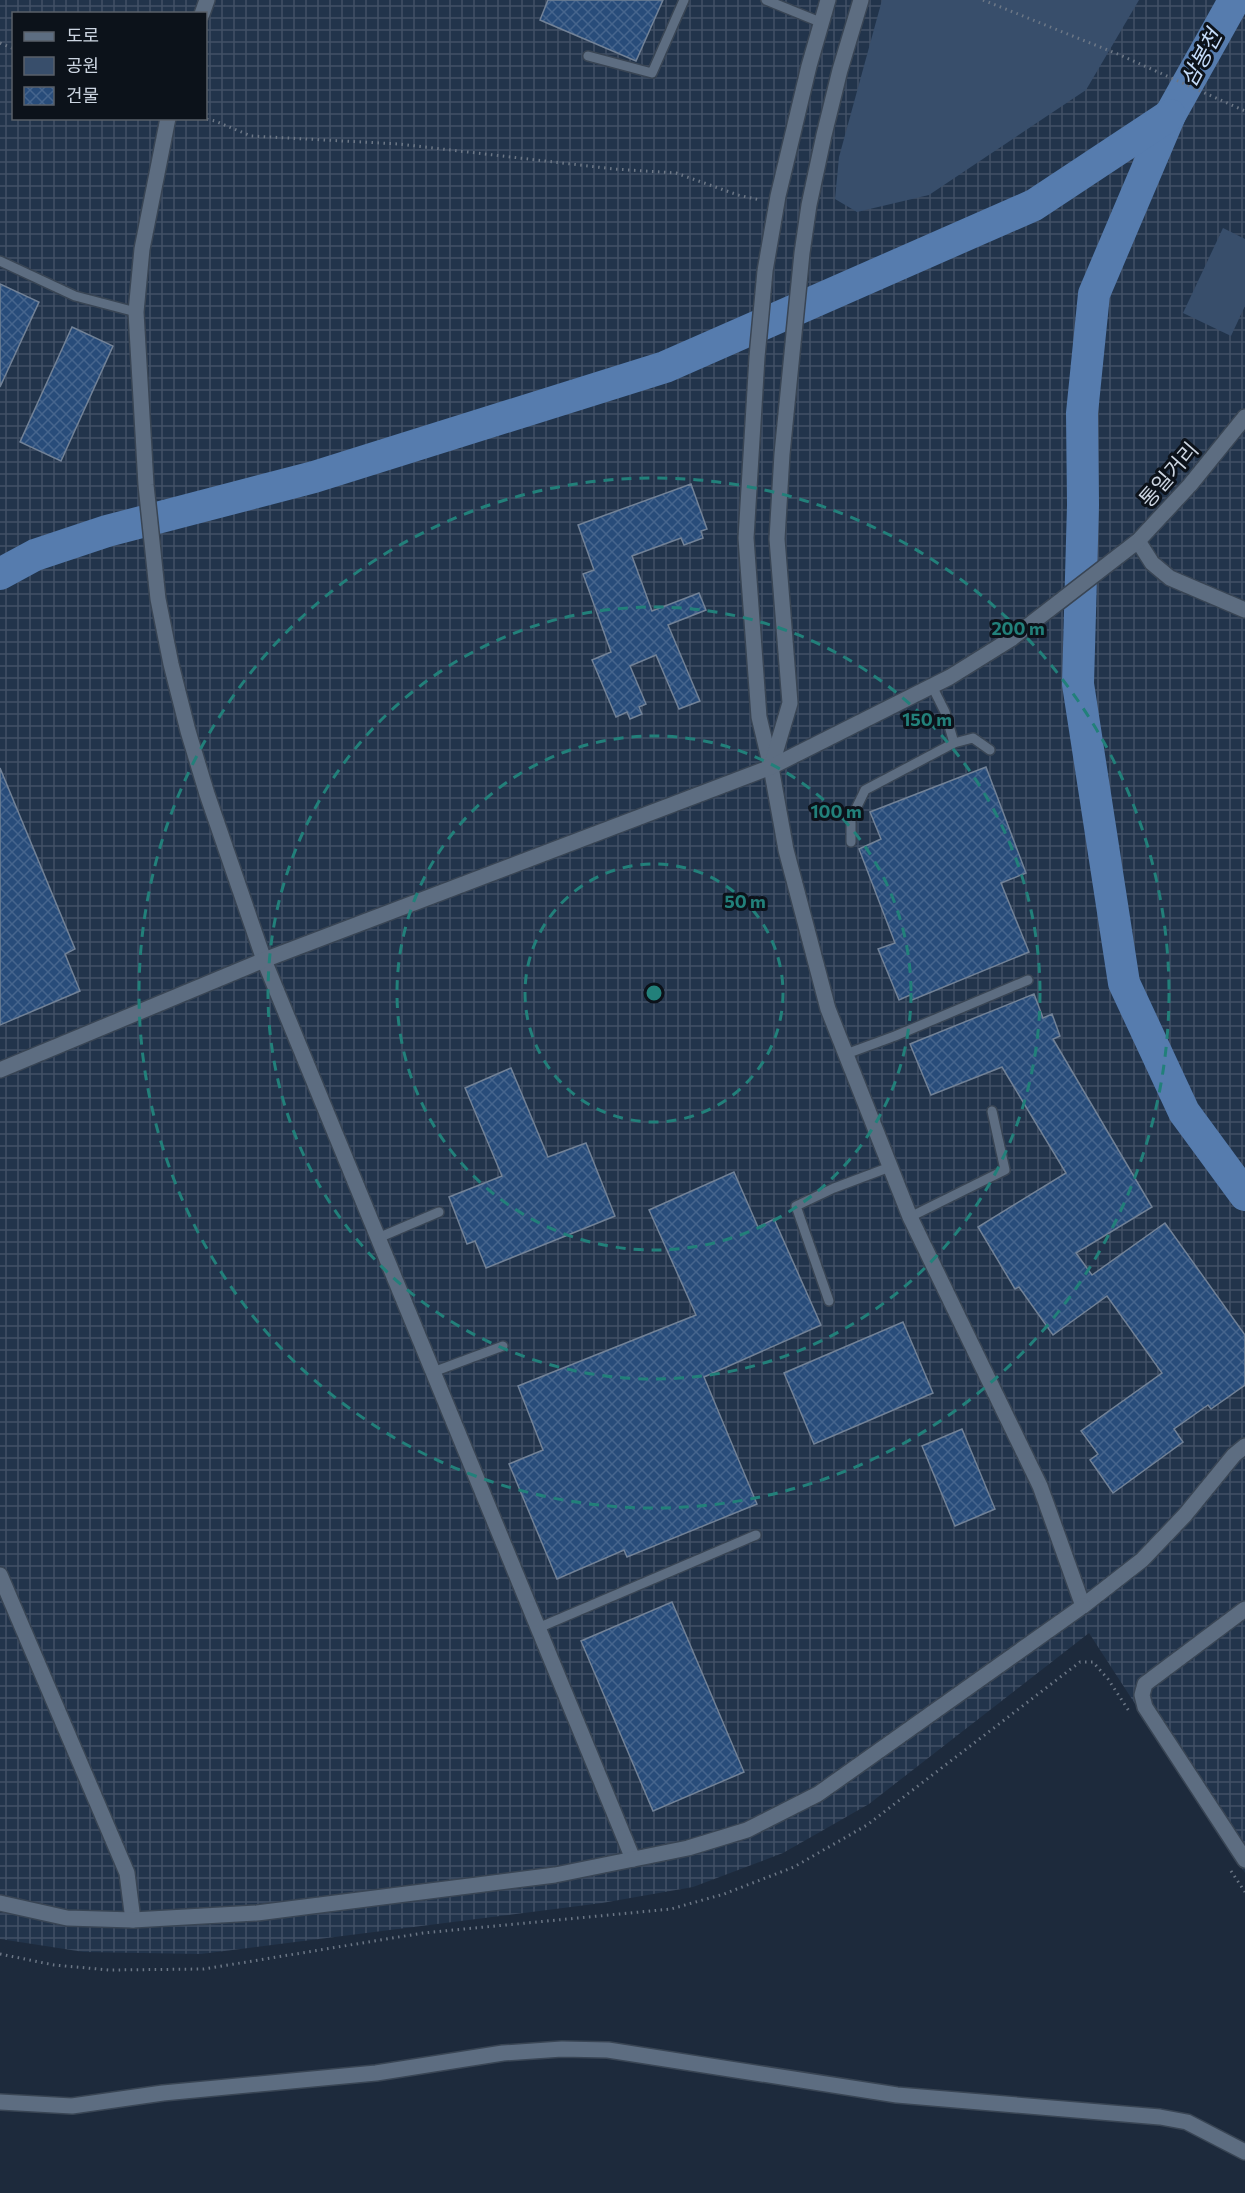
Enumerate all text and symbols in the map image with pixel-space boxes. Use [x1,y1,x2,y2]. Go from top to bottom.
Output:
legend [12,12,207,120]
water label: 삼봉천 [1174,22,1228,91]
text: 도로 [66,24,99,46]
text: 공원 [66,54,99,76]
text: 건물 [66,84,99,106]
street label: 통일거리 [1133,437,1203,511]
text: 200 m [991,617,1045,639]
text: 150 m [902,708,952,730]
text: 100 m [810,800,862,822]
text: 50 m [724,890,766,912]
centre of rings [644,983,664,1003]

